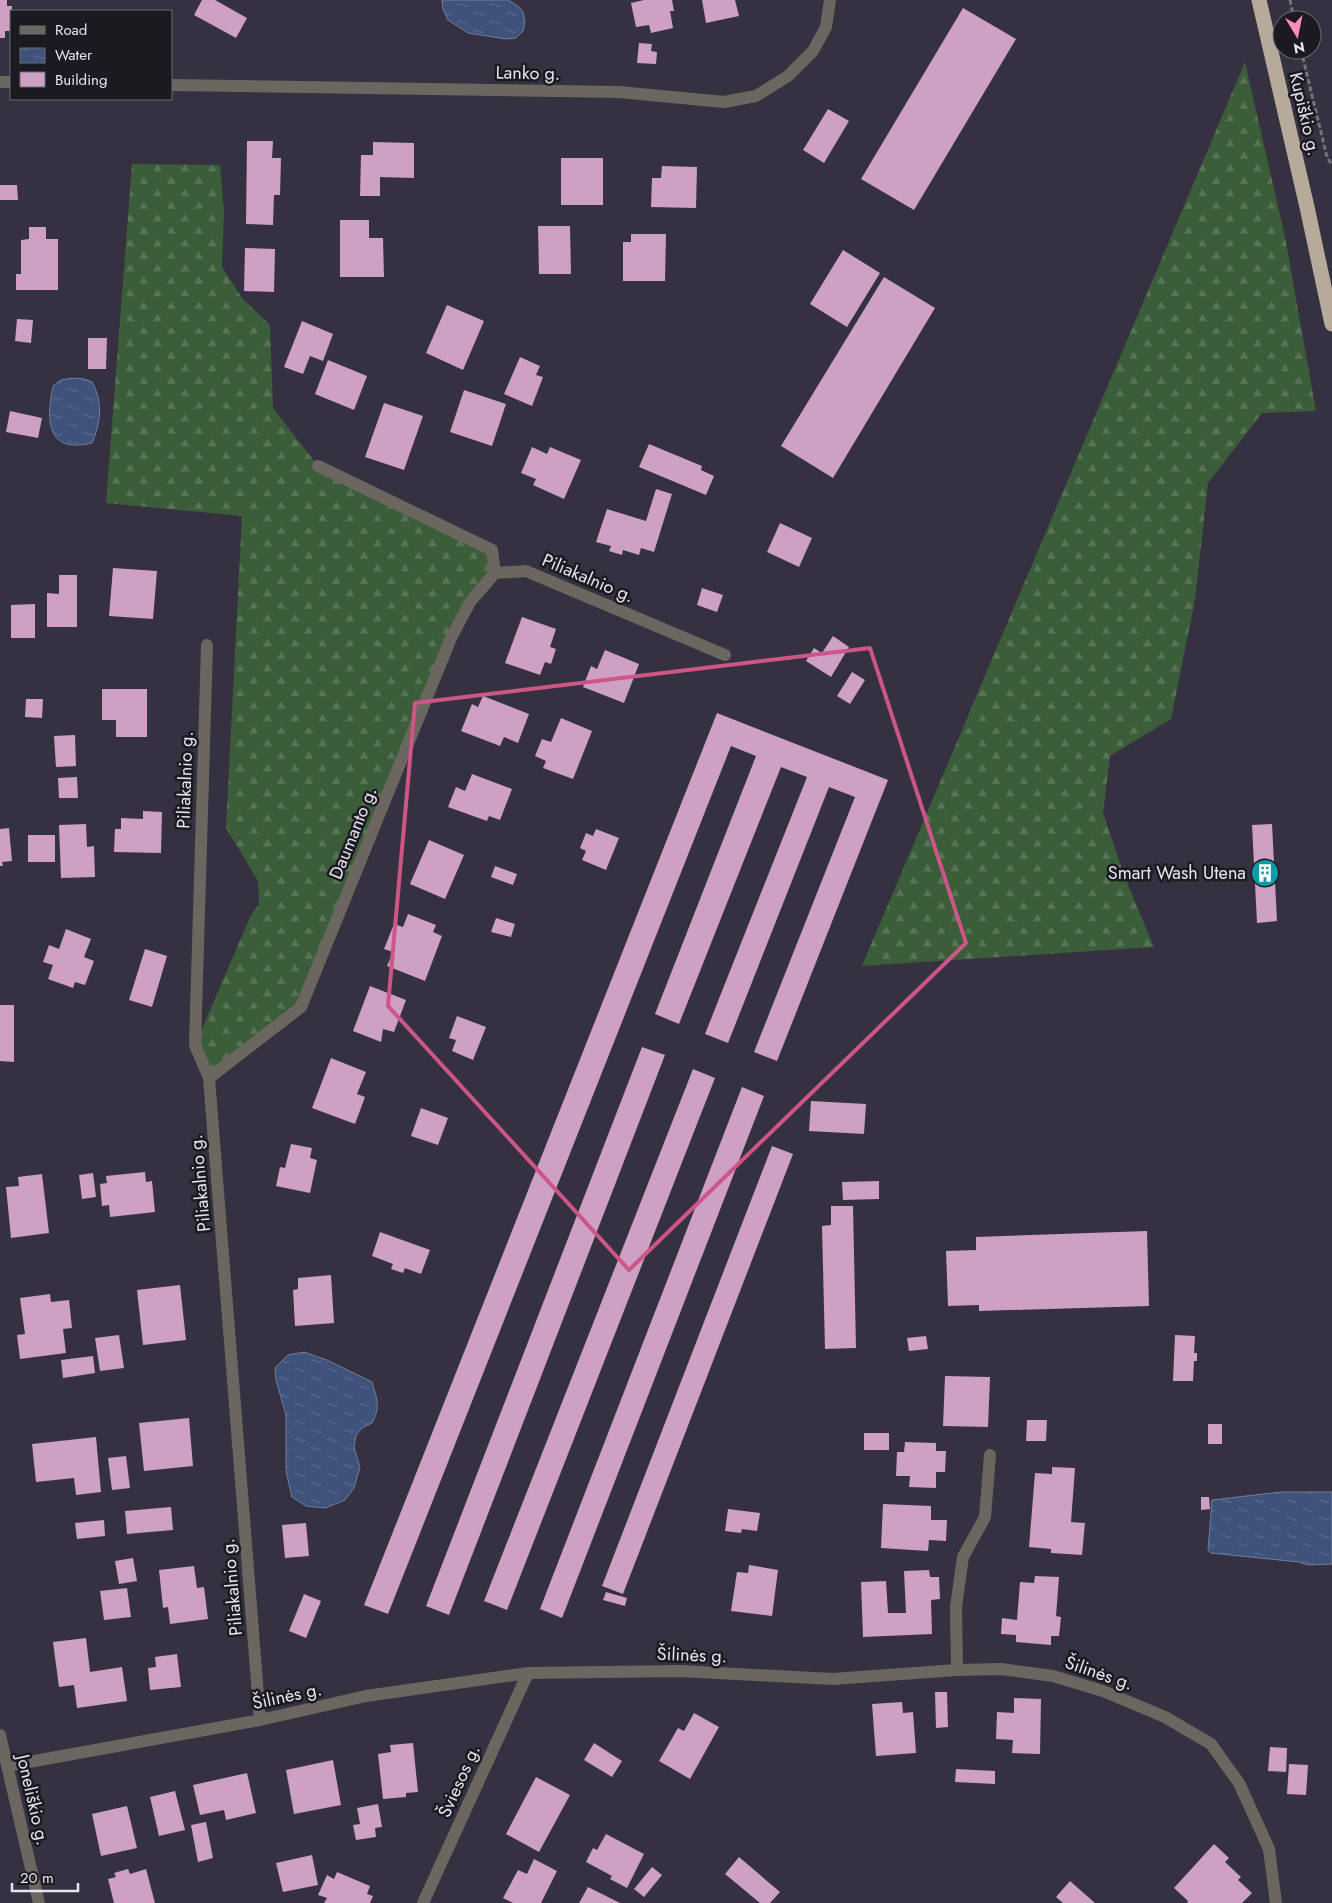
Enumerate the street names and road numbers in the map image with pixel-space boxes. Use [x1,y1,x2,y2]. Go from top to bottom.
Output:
street label: Lanko g. [495,59,561,87]
street label: Kupiškio g. [1283,70,1327,158]
street label: Piliakalnio g. [538,547,638,609]
street label: Piliakalnio g. [170,731,200,829]
street label: Daumanto g. [323,783,383,883]
street label: Piliakalnio g. [183,1133,217,1233]
street label: Piliakalnio g. [215,1537,249,1637]
street label: Šilinės g. [656,1641,728,1669]
street label: Šilinės g. [1061,1649,1137,1697]
street label: Šilinės g. [250,1676,324,1716]
street label: Šviesos g. [431,1740,487,1822]
street label: Joneliškio g. [9,1750,56,1848]

